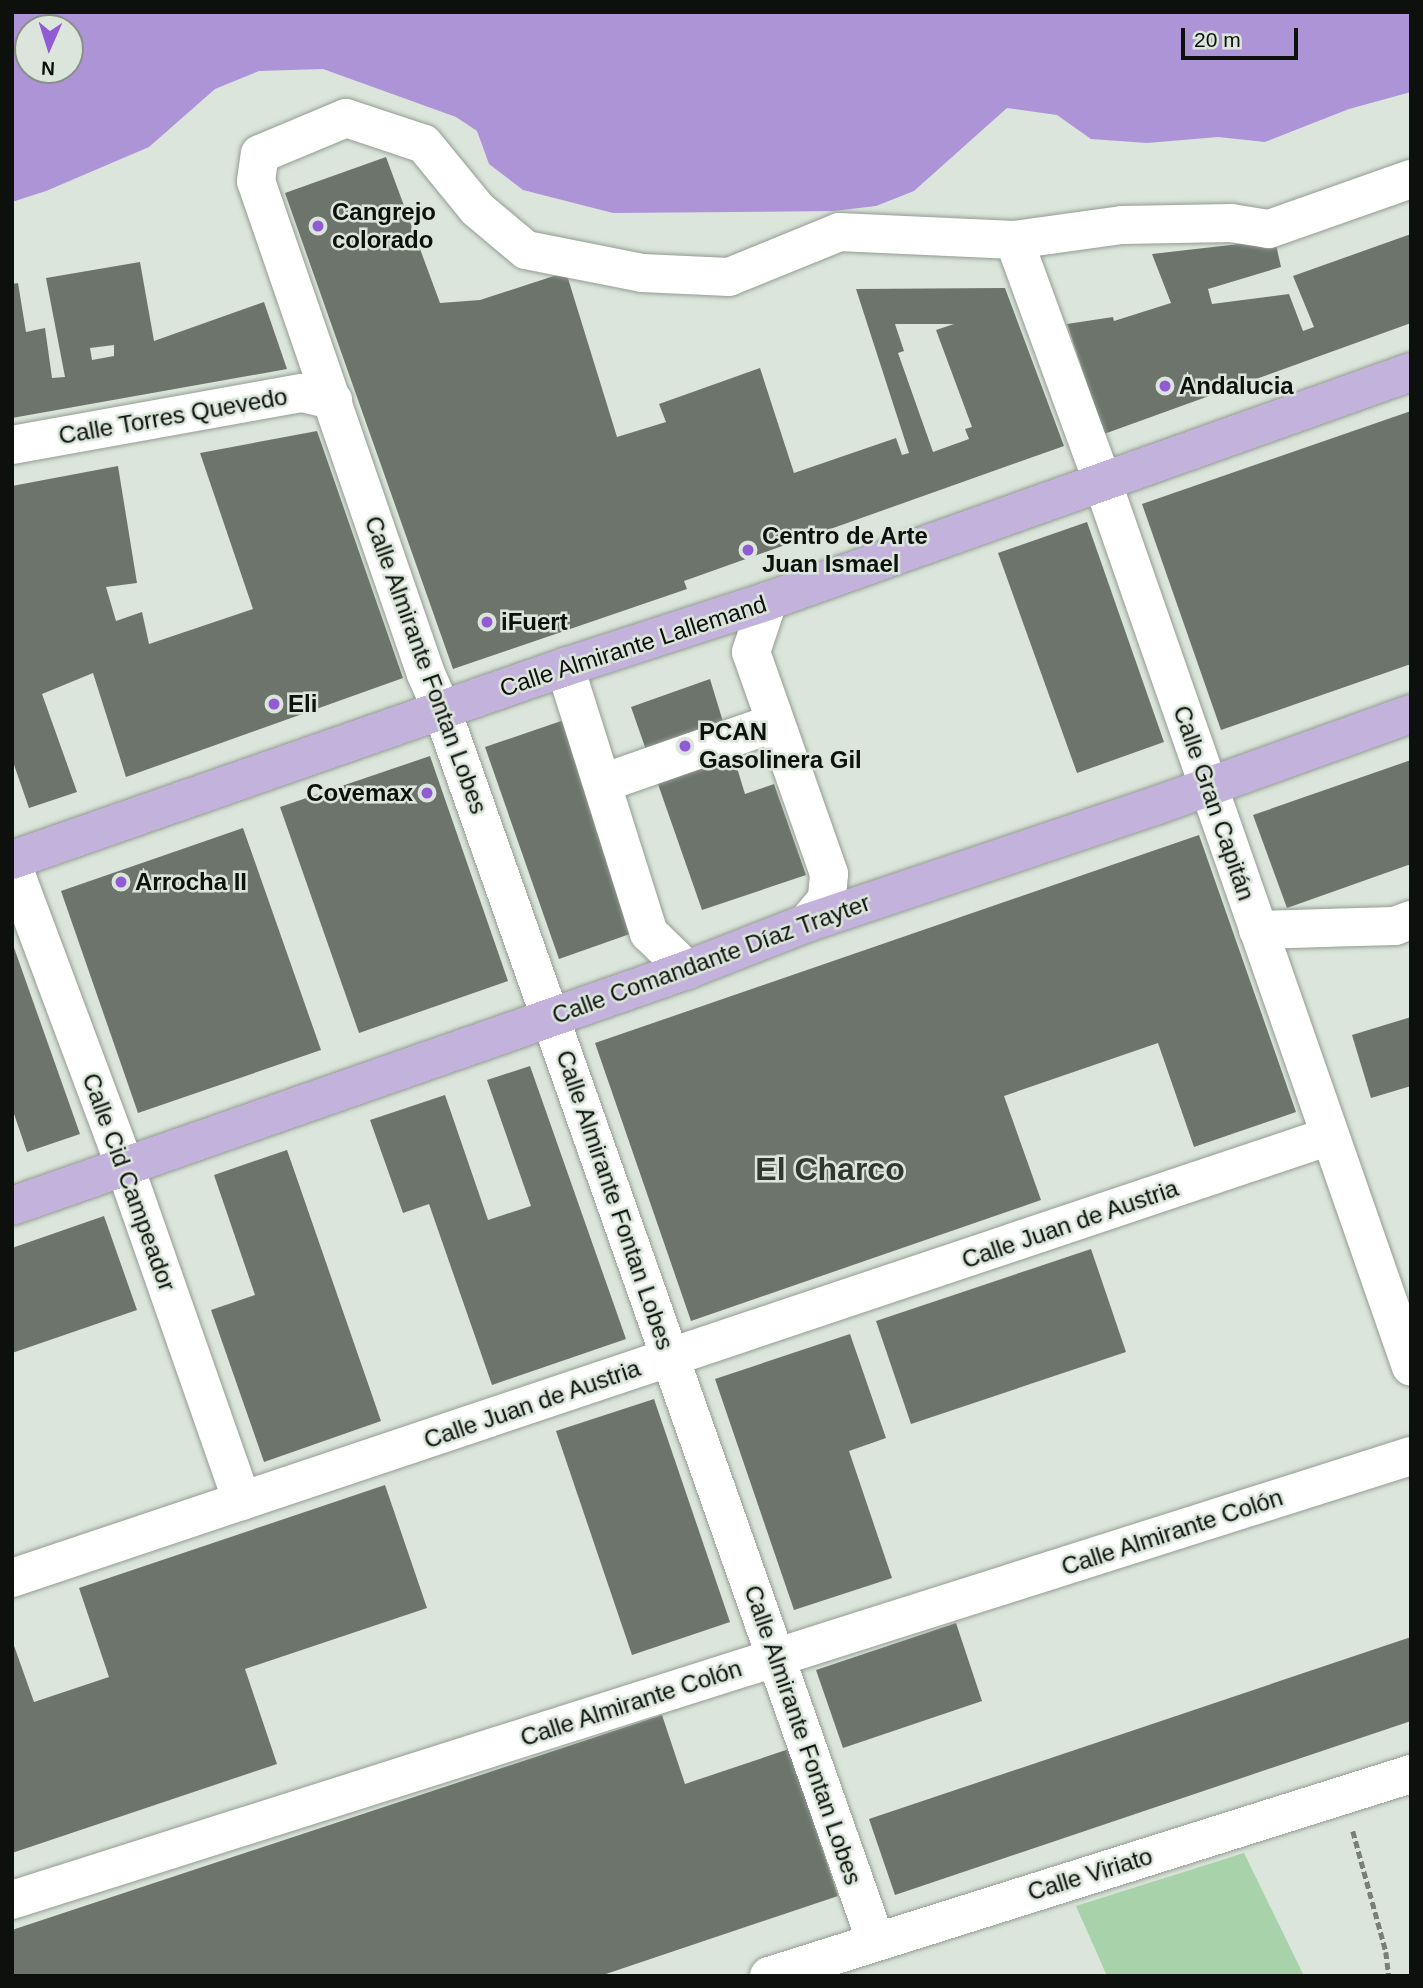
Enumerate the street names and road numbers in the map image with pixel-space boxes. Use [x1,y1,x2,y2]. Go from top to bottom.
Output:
street label: Calle Torres Quevedo [56,382,290,450]
street label: Calle Almirante Fontan Lobes [358,512,494,818]
street label: Calle Almirante Lallemand [495,589,771,703]
street label: Calle Gran Capitán [1167,702,1261,904]
street label: Calle Comandante Díaz Trayter [548,888,874,1030]
street label: Calle Almirante Fontan Lobes [550,1046,680,1354]
street label: Calle Cid Campeador [76,1069,182,1295]
street label: Calle Juan de Austria [957,1173,1183,1275]
street label: Calle Juan de Austria [419,1353,645,1455]
street label: Calle Almirante Colón [1057,1482,1287,1582]
street label: Calle Almirante Fontan Lobes [738,1581,868,1889]
street label: Calle Almirante Colón [516,1653,746,1753]
street label: Calle Viriato [1024,1841,1156,1907]

